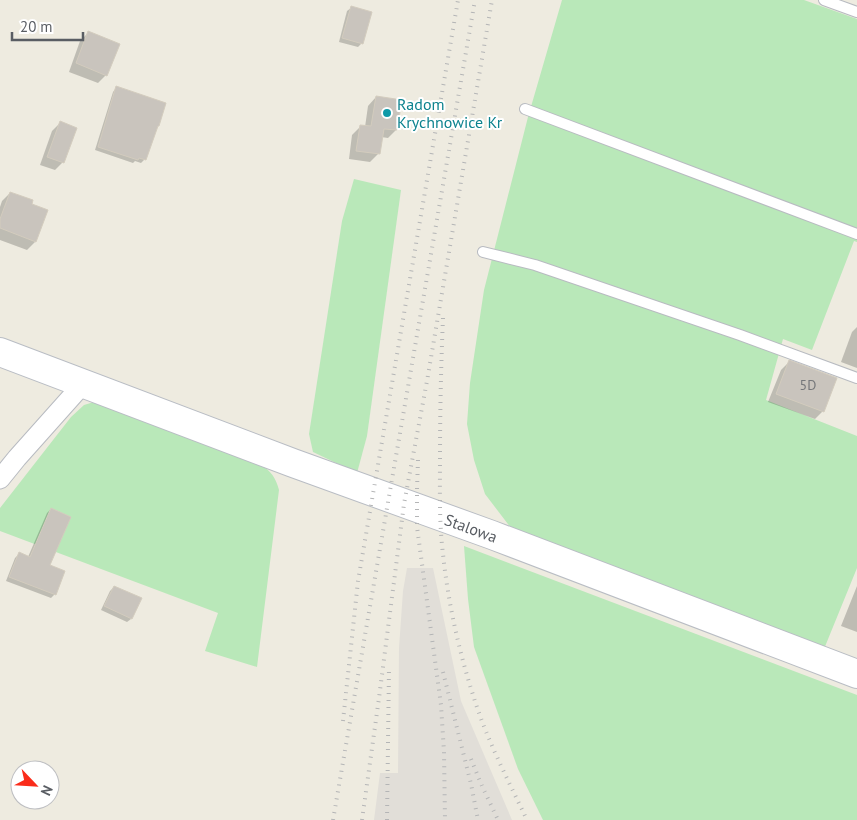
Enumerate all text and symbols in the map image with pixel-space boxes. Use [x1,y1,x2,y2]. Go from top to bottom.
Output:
scale bar [12,10,84,42]
text: 20 m [20,17,53,36]
place label: Radom Krychnowice Kr [397,94,503,132]
marker: Radom Krychnowice Kr [381,107,393,119]
house number: 5D [800,376,816,394]
street label: Stalowa [442,509,500,547]
north arrow [10,760,60,810]
text: N [37,783,57,798]

